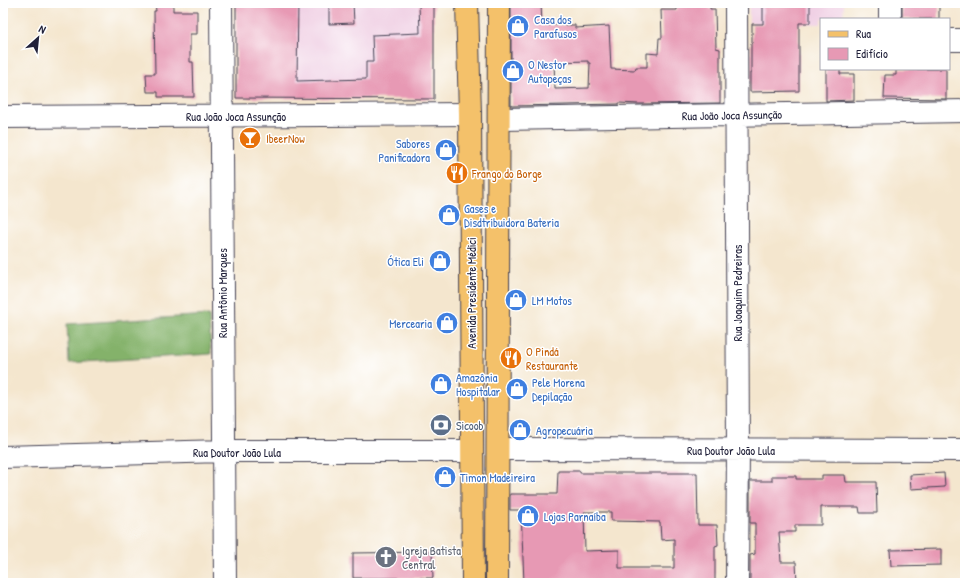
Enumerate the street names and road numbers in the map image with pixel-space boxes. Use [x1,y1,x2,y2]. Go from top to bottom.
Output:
street label: Rua João Joca Assunção [682,106,782,124]
street label: Rua João Joca Assunção [186,108,286,125]
street label: Avenida Presidente Médici [463,237,480,349]
street label: Rua Joaquim Pedreiras [729,244,746,341]
street label: Rua Antônio Marques [214,248,231,338]
street label: Rua Doutor João Lula [687,442,775,459]
street label: Rua Doutor João Lula [193,444,281,461]

